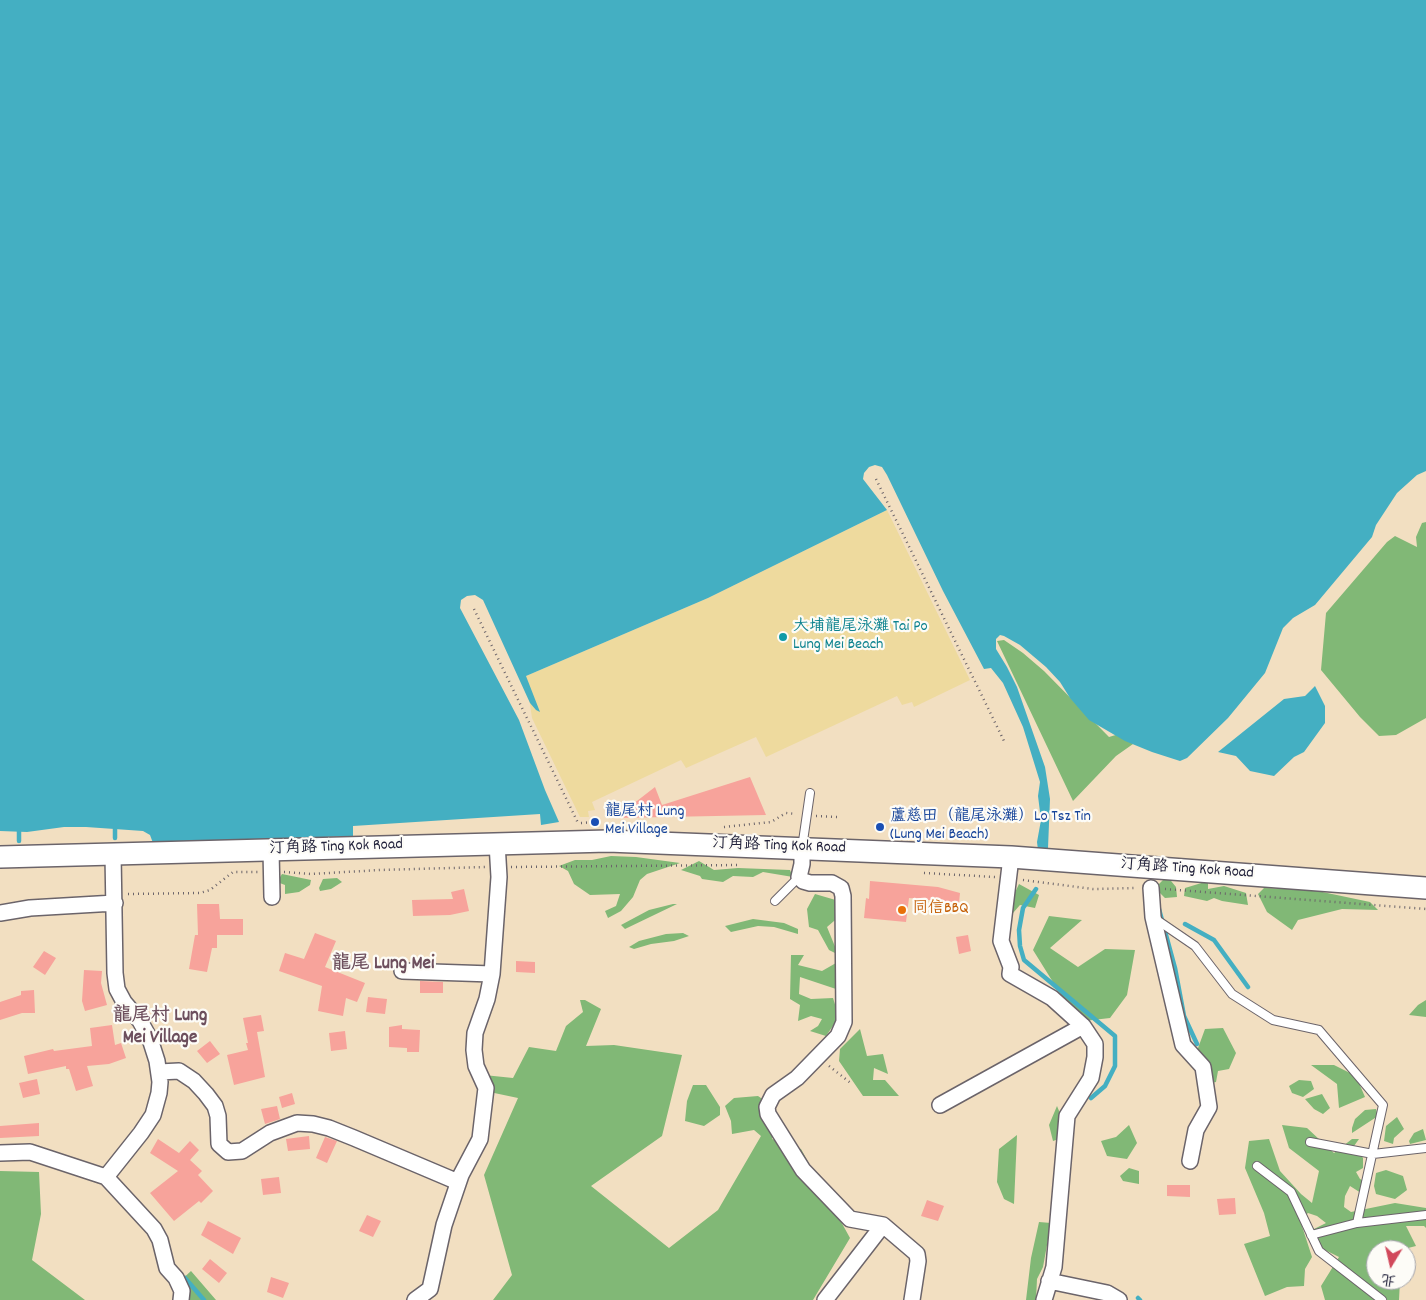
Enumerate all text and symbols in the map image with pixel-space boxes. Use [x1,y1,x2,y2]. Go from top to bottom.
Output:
place label: 大埔龍尾泳灘 Tai Po Lung Mei Beach [793,618,928,656]
marker: 大埔龍尾泳灘 Tai Po Lung Mei Beach [777,631,789,643]
place label: 龍尾村 Lung Mei Village [605,803,685,841]
place label: 蘆慈田（龍尾泳灘）Lo Tsz Tin (Lung Mei Beach) [890,808,1091,846]
marker: 龍尾村 Lung Mei Village [589,816,601,828]
marker: 蘆慈田（龍尾泳灘）Lo Tsz Tin (Lung Mei Beach) [874,821,886,833]
street label: 汀角路 Ting Kok Road [712,835,846,859]
street label: 汀角路 Ting Kok Road [269,836,403,860]
street label: 汀角路 Ting Kok Road [1120,856,1254,884]
place label: 同信BBQ [912,900,968,920]
marker: 同信BBQ [896,904,908,916]
district label: 龍尾 Lung Mei [332,954,434,976]
district label: 龍尾村 Lung Mei Village [113,1006,207,1050]
north arrow [1366,1240,1416,1290]
text: 北 [1380,1268,1397,1290]

